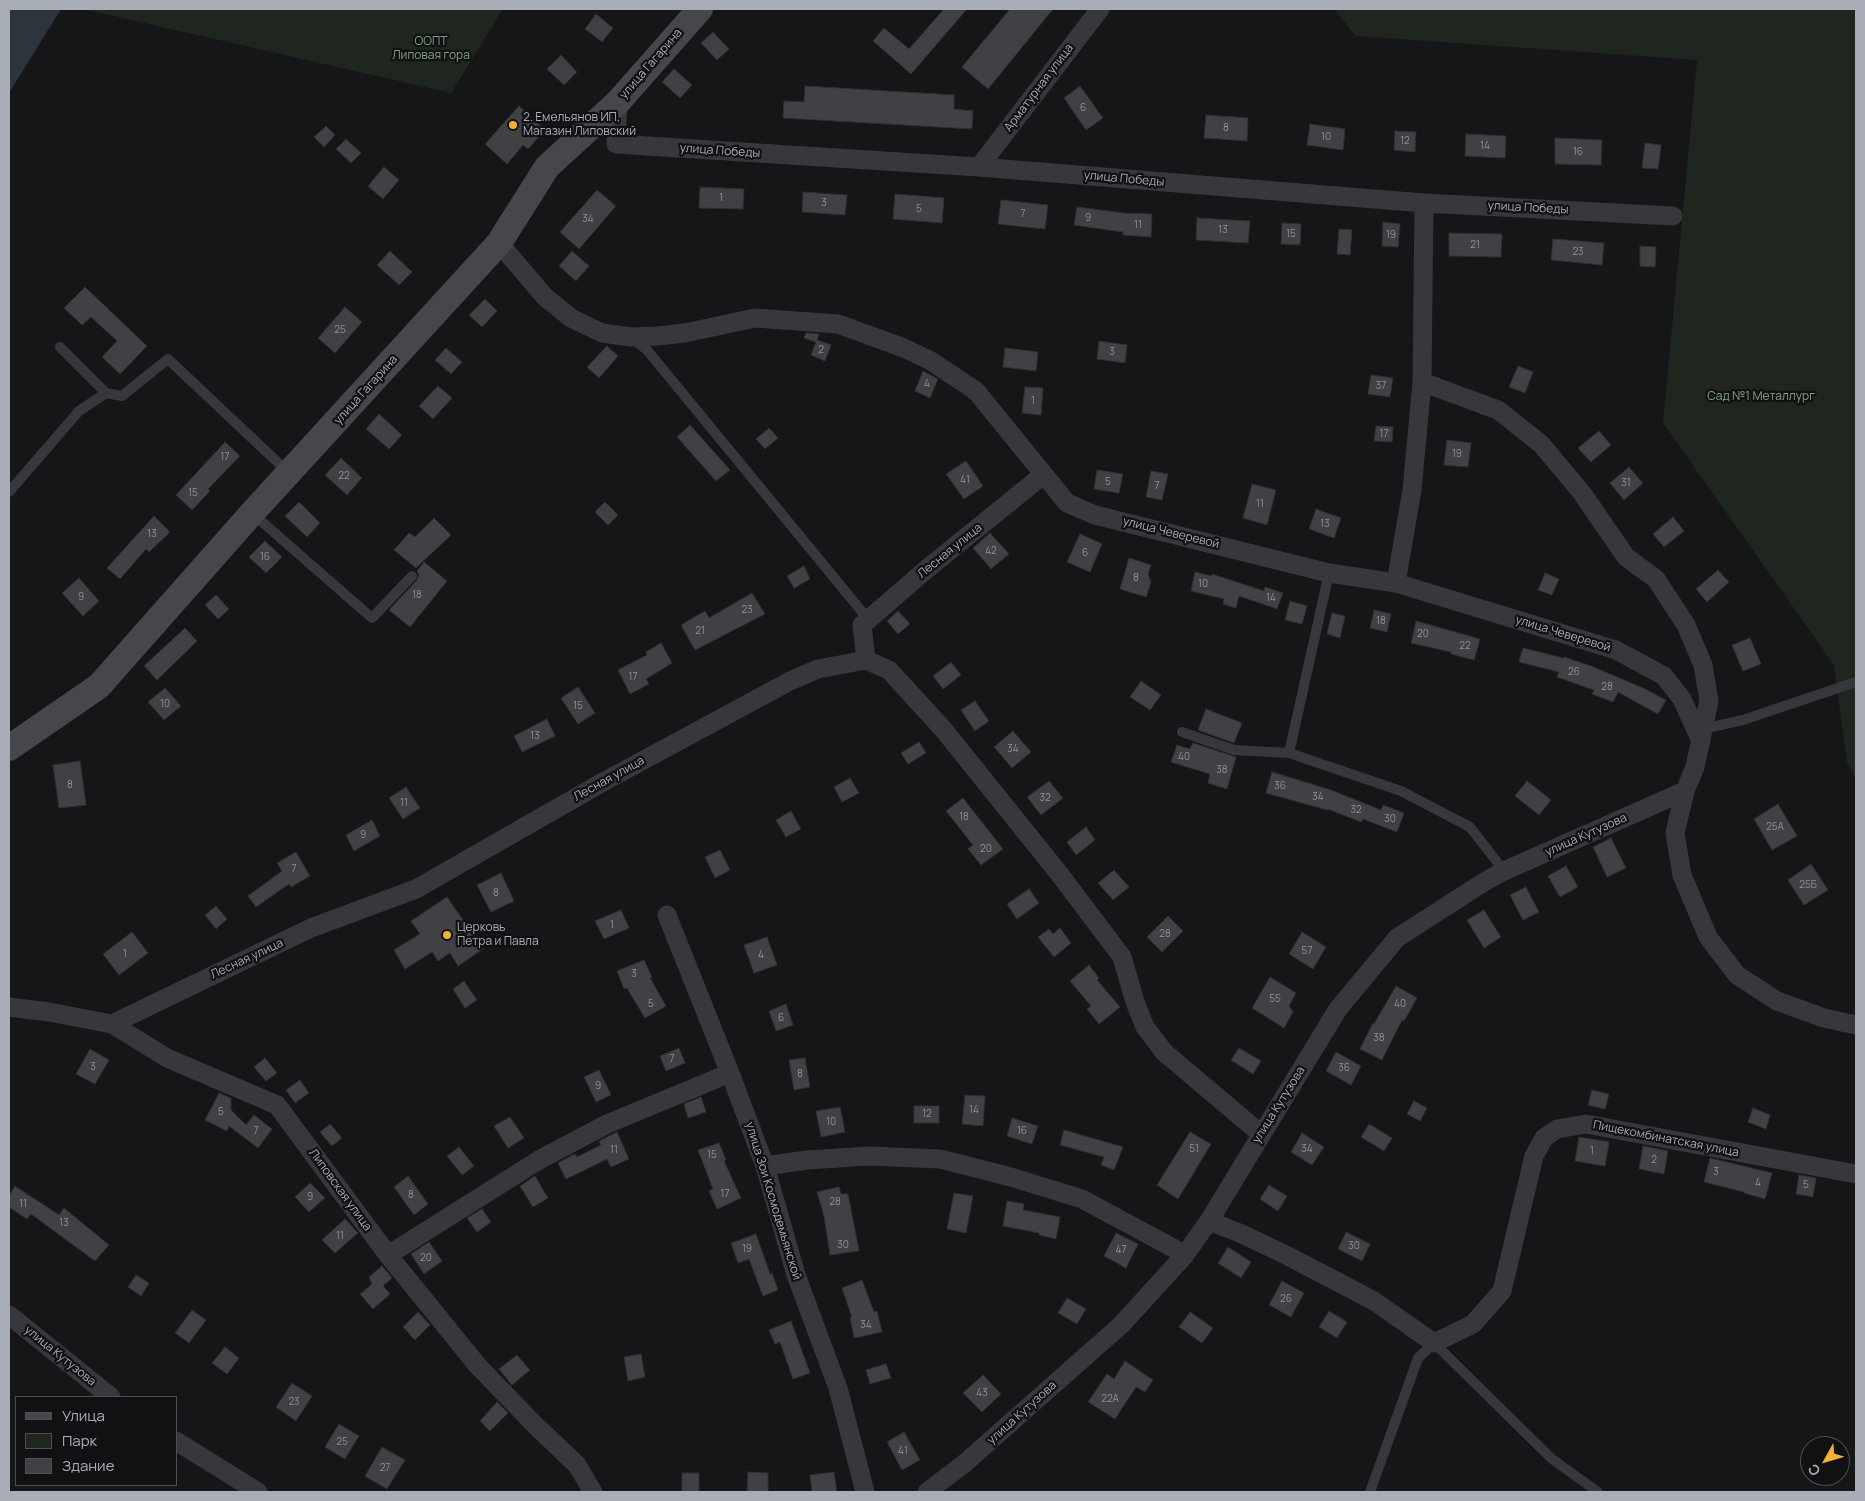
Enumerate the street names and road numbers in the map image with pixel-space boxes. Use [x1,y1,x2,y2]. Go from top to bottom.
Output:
street label: улица Гагарина [617,26,685,102]
street label: Арматурная улица [1001,41,1077,135]
street label: улица Победы [679,141,761,161]
street label: улица Победы [1083,168,1165,190]
street label: улица Победы [1487,199,1569,217]
street label: улица Гагарина [331,352,401,428]
street label: улица Чеверевой [1121,514,1221,552]
street label: Лесная улица [915,521,985,581]
street label: улица Чеверевой [1514,613,1612,655]
street label: Лесная улица [571,754,647,804]
street label: улица Кутузова [1543,811,1629,859]
street label: Лесная улица [208,936,286,982]
street label: улица Кутузова [1250,1064,1308,1146]
street label: Пищекомбинатская улица [1592,1118,1740,1160]
street label: улица Зои Космодемьянской [742,1120,804,1282]
street label: Липовская улица [305,1146,375,1234]
street label: улица Кутузова [21,1323,99,1389]
street label: улица Кутузова [985,1378,1059,1448]

